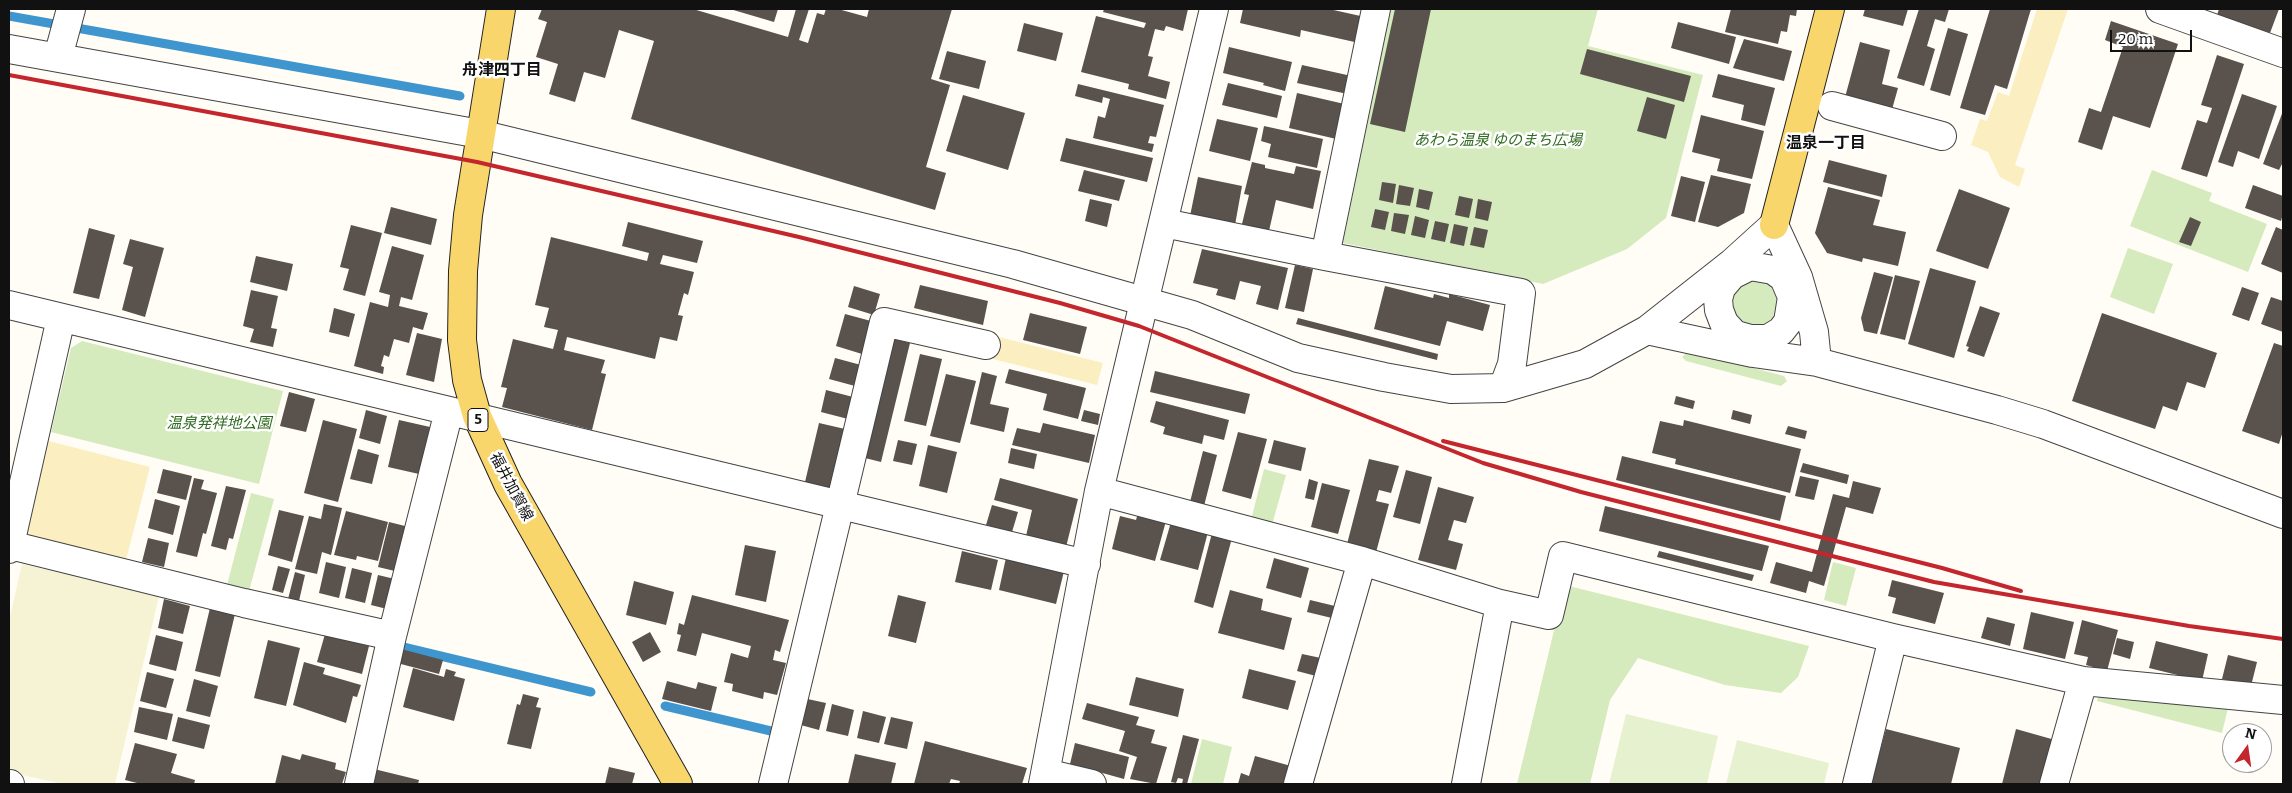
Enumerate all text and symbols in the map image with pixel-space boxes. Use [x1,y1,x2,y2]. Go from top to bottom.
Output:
scale bar [2112,20,2194,52]
text: 20 m [2118,30,2153,48]
district label: 舟津四丁目 [462,61,542,81]
park label: あわら温泉 ゆのまち広場 [1414,132,1582,150]
district label: 温泉一丁目 [1786,134,1866,154]
road number: 5 [468,408,488,432]
park label: 温泉発祥地公園 [167,415,271,433]
street label: 福井加賀線 [485,450,537,524]
north arrow [2222,723,2272,773]
text: N [2243,724,2258,743]

